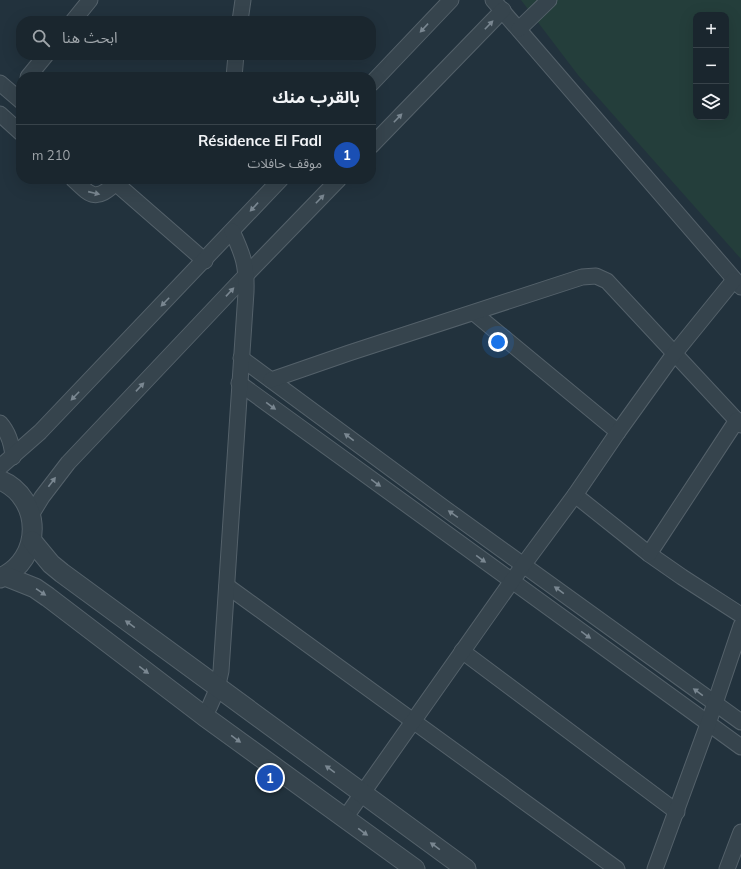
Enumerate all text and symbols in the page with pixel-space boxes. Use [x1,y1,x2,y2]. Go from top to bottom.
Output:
map controls [693,12,729,120]
button: + [693,12,729,48]
search box [16,16,376,60]
one-way arrow [484,20,494,30]
one-way arrow [419,23,429,33]
icon: search [30,27,52,49]
text: ابحث هنا [62,28,118,47]
button: − [693,48,729,84]
button: layers [693,84,729,120]
text: بالقرب منك [272,86,360,107]
one-way arrow [393,113,403,123]
text: Résidence El Fadl [198,131,322,150]
text: 210 m [32,147,70,163]
text: 1 [343,147,351,163]
text: موقف حافلات [248,155,322,171]
one-way arrow [87,191,100,197]
one-way arrow [315,194,325,204]
one-way arrow [249,202,259,212]
one-way arrow [225,287,235,297]
one-way arrow [160,297,170,307]
your location [488,332,508,352]
one-way arrow [136,382,145,392]
one-way arrow [70,391,80,401]
one-way arrow [265,402,276,410]
one-way arrow [343,433,354,441]
one-way arrow [48,477,57,488]
one-way arrow [370,479,381,487]
one-way arrow [448,510,459,518]
one-way arrow [475,555,486,563]
one-way arrow [554,586,564,594]
one-way arrow [35,588,46,596]
one-way arrow [125,619,136,628]
one-way arrow [581,631,591,639]
one-way arrow [139,666,150,674]
one-way arrow [692,688,703,696]
one-way arrow [230,735,241,743]
pin: 1 [257,763,283,793]
one-way arrow [324,765,335,773]
one-way arrow [358,828,369,836]
one-way arrow [429,842,440,850]

